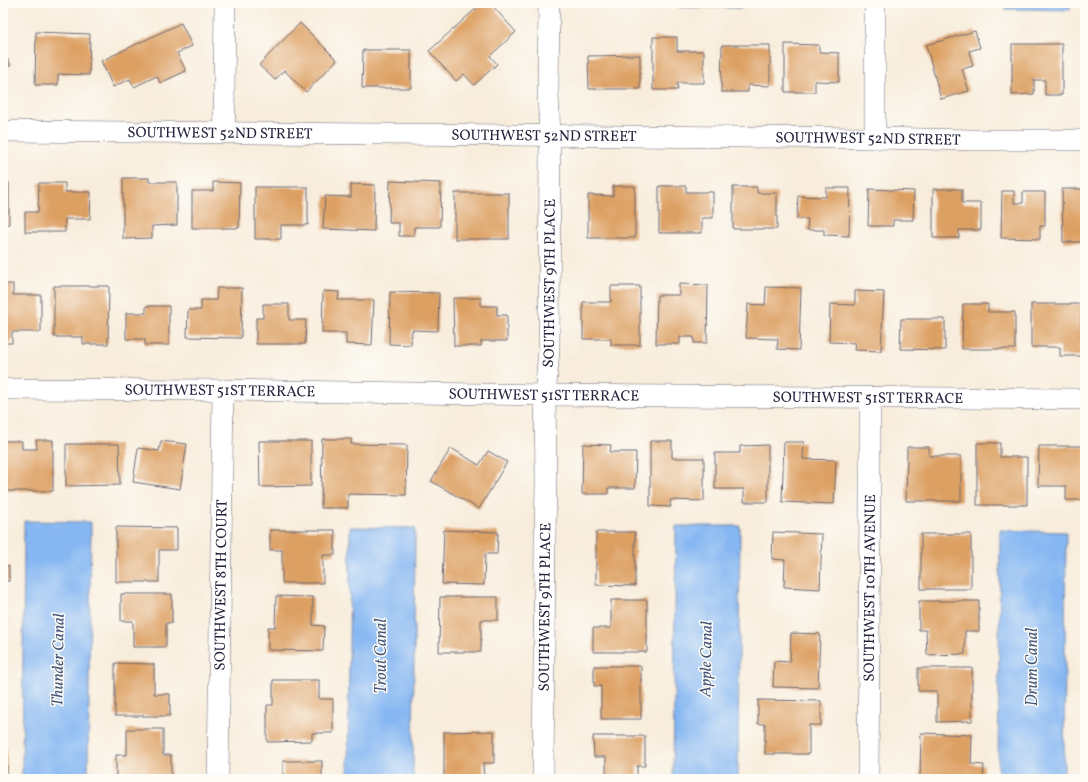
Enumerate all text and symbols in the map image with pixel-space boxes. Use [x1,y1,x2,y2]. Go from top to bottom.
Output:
street label: SOUTHWEST 52ND STREET [127,123,313,145]
street label: SOUTHWEST 52ND STREET [451,126,637,148]
street label: SOUTHWEST 52ND STREET [775,128,961,152]
street label: SOUTHWEST 9TH PLACE [538,199,562,369]
street label: SOUTHWEST 51ST TERRACE [125,381,316,403]
street label: SOUTHWEST 51ST TERRACE [448,385,639,408]
street label: SOUTHWEST 51ST TERRACE [772,388,963,410]
street label: SOUTHWEST 10TH AVENUE [860,494,882,682]
street label: SOUTHWEST 8TH COURT [210,499,234,671]
street label: SOUTHWEST 9TH PLACE [535,522,557,692]
water label: Thunder Canal [47,613,71,707]
water label: Trout Canal [371,619,393,693]
water label: Apple Canal [695,621,719,698]
water label: Drum Canal [1022,628,1044,706]

